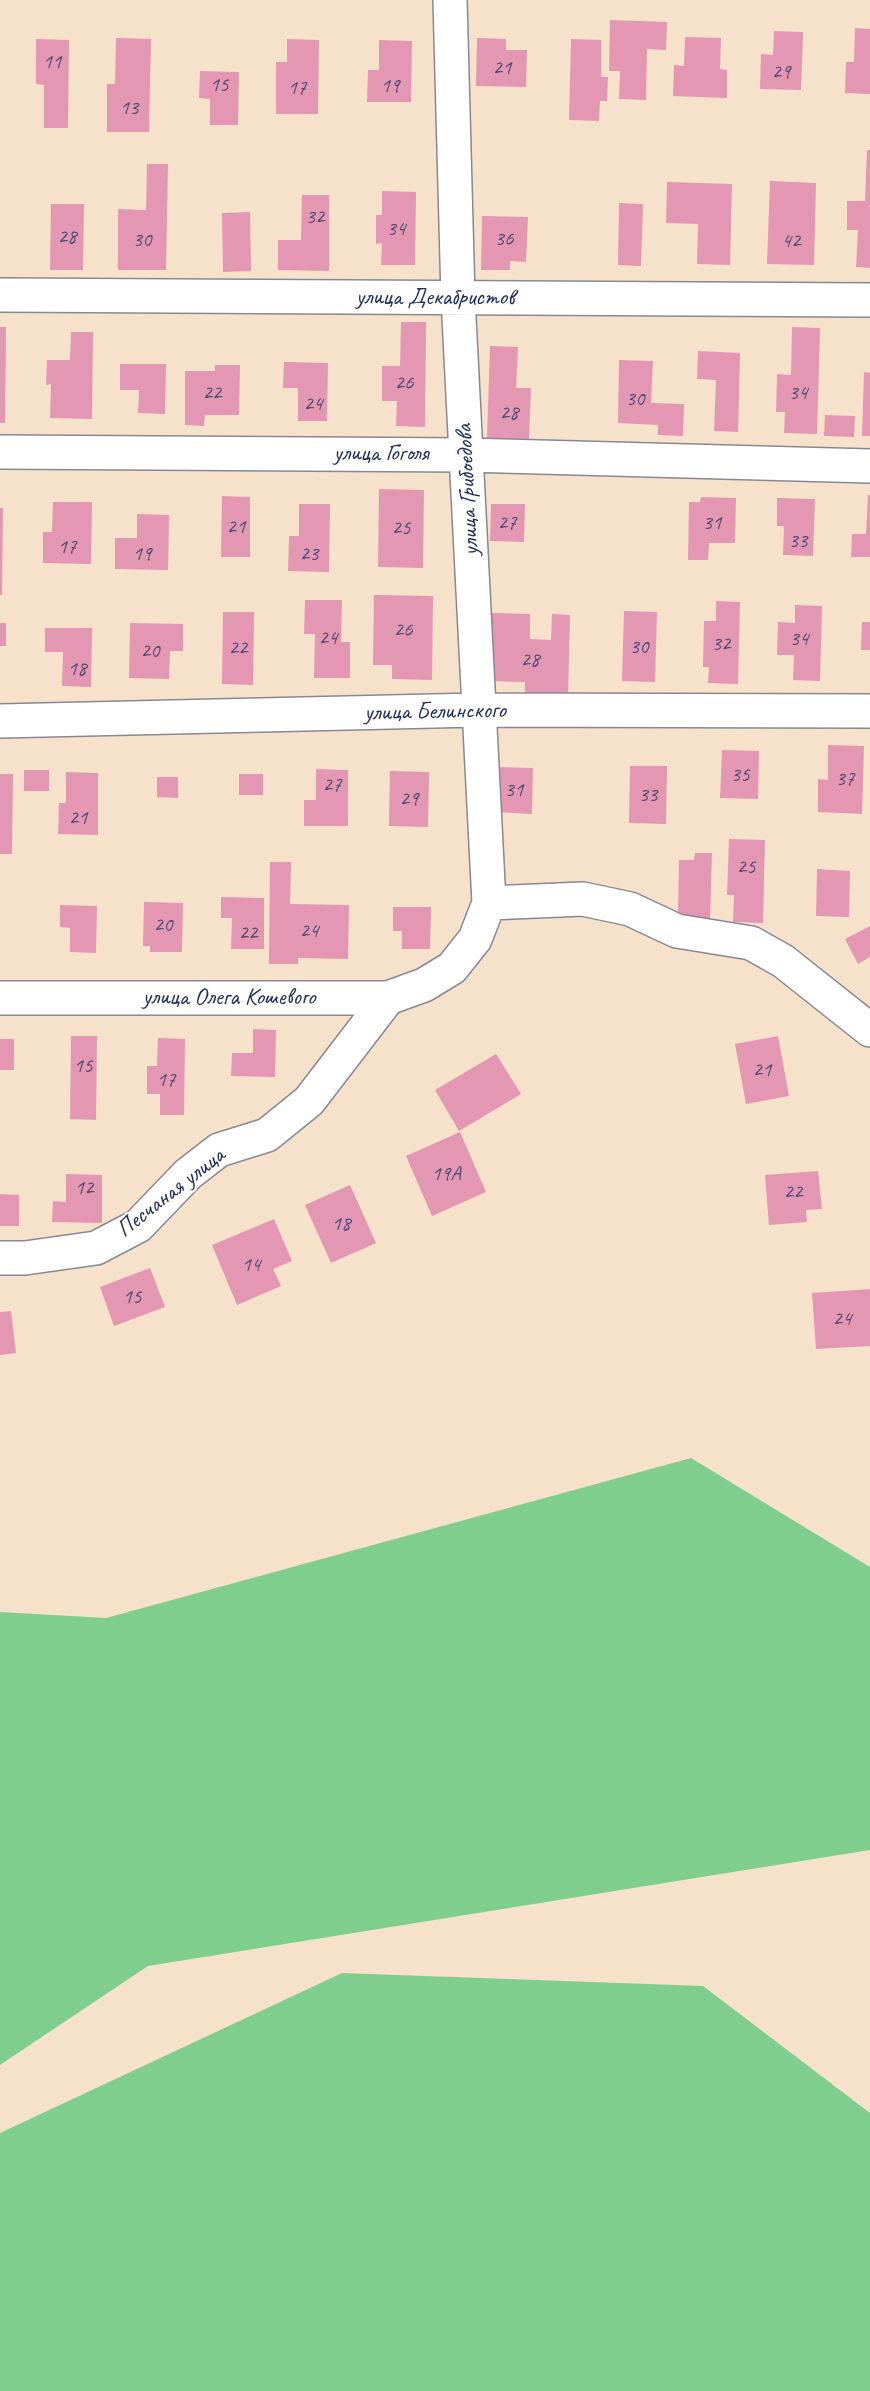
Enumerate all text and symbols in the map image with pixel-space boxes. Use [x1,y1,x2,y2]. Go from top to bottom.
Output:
house number: 11 [43,49,61,75]
house number: 21 [493,55,511,81]
house number: 29 [772,59,790,85]
house number: 15 [210,72,228,98]
house number: 19 [381,73,399,99]
house number: 17 [288,75,306,101]
house number: 13 [120,95,138,121]
house number: 32 [306,204,324,230]
house number: 34 [387,216,405,242]
house number: 28 [58,224,76,250]
house number: 36 [495,226,513,252]
house number: 30 [133,227,151,253]
house number: 42 [782,228,800,254]
street label: улица Декабристов [356,284,514,312]
house number: 26 [395,370,413,396]
house number: 22 [203,380,221,406]
house number: 34 [789,380,807,406]
house number: 30 [626,386,644,412]
house number: 24 [304,391,322,417]
house number: 28 [500,400,518,426]
street label: улица Грибоедова [450,423,486,557]
street label: улица Гоголя [334,440,428,468]
house number: 27 [498,510,516,536]
house number: 31 [703,510,721,536]
house number: 21 [227,514,245,540]
house number: 25 [392,515,410,541]
house number: 33 [789,528,807,554]
house number: 17 [58,534,76,560]
house number: 19 [133,541,151,567]
house number: 23 [300,541,318,567]
house number: 26 [394,617,412,643]
house number: 24 [319,625,337,651]
house number: 34 [790,626,808,652]
house number: 32 [712,631,730,657]
house number: 30 [630,634,648,660]
house number: 22 [229,635,247,661]
house number: 20 [141,638,159,664]
house number: 28 [521,647,539,673]
house number: 18 [68,656,86,682]
street label: улица Белинского [364,696,506,728]
house number: 35 [731,762,749,788]
house number: 37 [836,766,854,792]
house number: 27 [323,772,341,798]
house number: 31 [505,777,523,803]
house number: 33 [639,782,657,808]
house number: 29 [400,786,418,812]
house number: 21 [69,805,87,831]
house number: 25 [737,854,755,880]
house number: 20 [154,912,172,938]
house number: 24 [300,918,318,944]
house number: 22 [239,920,257,946]
street label: улица Олега Кошевого [142,984,316,1012]
house number: 15 [74,1053,92,1079]
house number: 21 [753,1057,771,1083]
house number: 17 [157,1067,175,1093]
street label: Песчаная улица [111,1142,231,1244]
house number: 19А [431,1161,461,1187]
house number: 12 [75,1175,93,1201]
house number: 22 [784,1179,802,1205]
house number: 18 [332,1211,350,1237]
house number: 14 [242,1252,260,1278]
house number: 15 [123,1284,141,1310]
house number: 24 [833,1306,851,1332]

